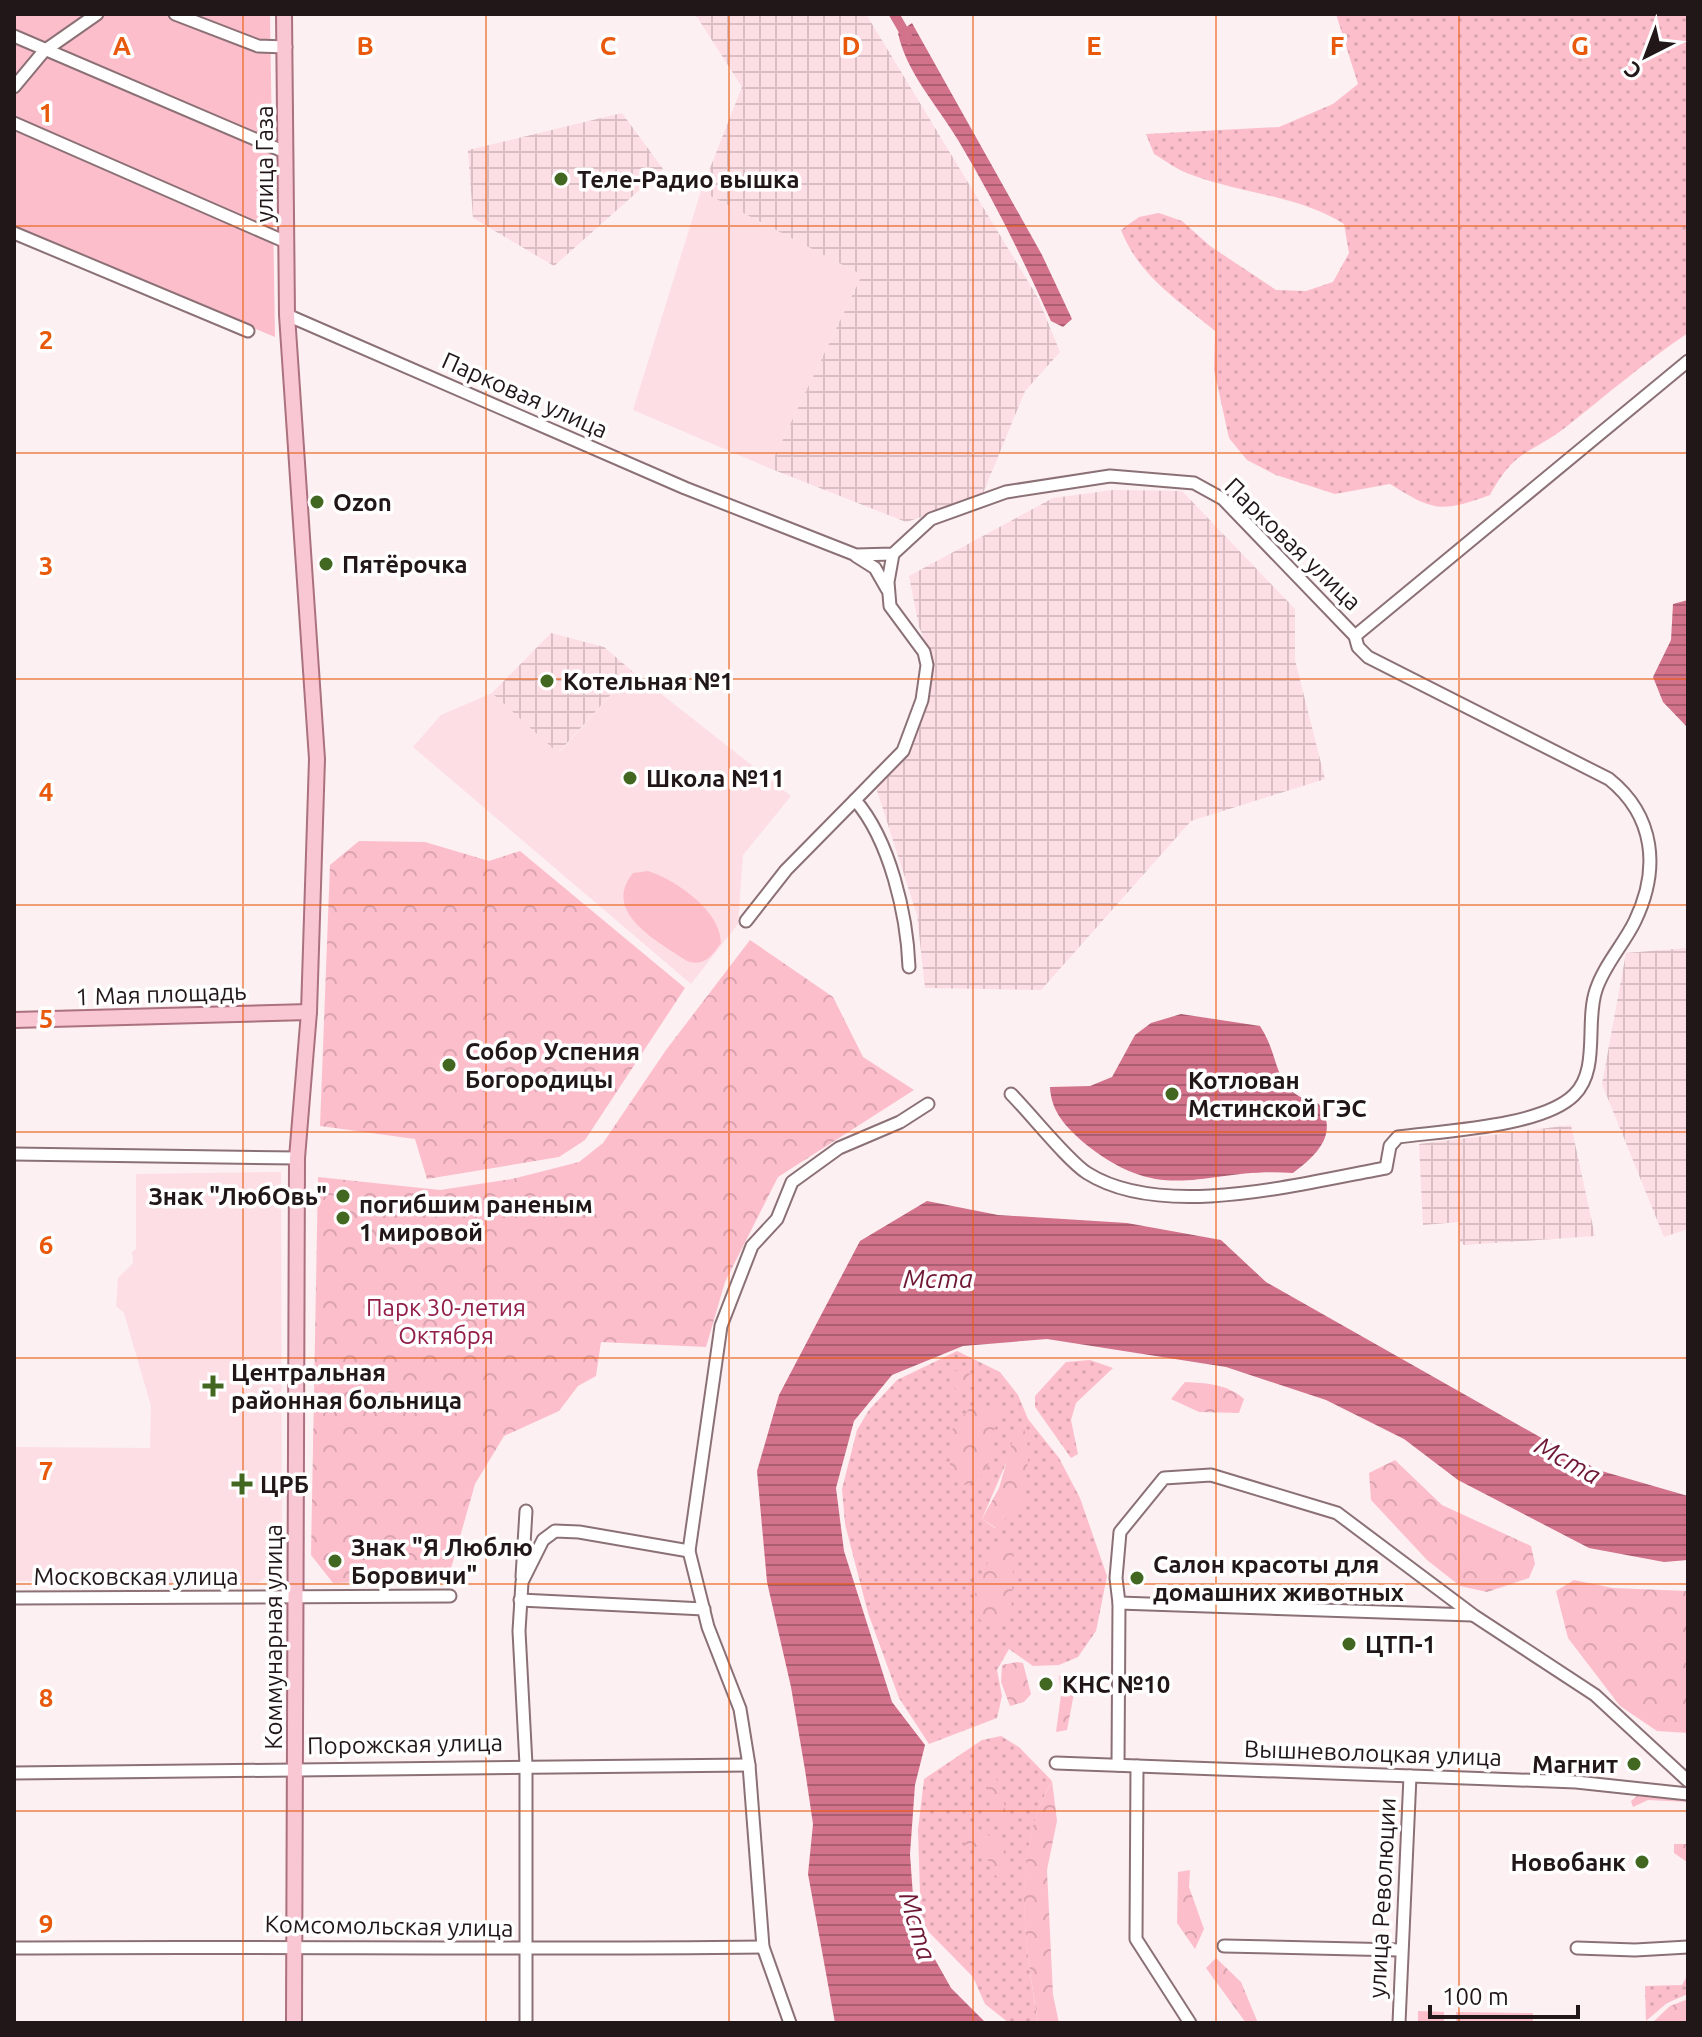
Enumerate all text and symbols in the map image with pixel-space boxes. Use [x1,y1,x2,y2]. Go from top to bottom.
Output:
north arrow [1606,16,1686,96]
text: A [113,31,132,60]
text: B [356,31,374,60]
text: C [600,31,617,60]
text: D [842,31,860,60]
text: E [1086,31,1102,60]
text: F [1330,31,1344,60]
text: G [1571,31,1589,60]
text: С [1619,57,1646,85]
text: 1 [39,98,53,127]
street label: улица Газа [251,105,278,223]
place label: Теле-Радио вышка [577,166,800,193]
marker: Теле-Радио вышка [552,170,570,188]
text: 2 [39,325,53,354]
street label: Парковая улица [438,346,612,444]
street label: Парковая улица [1219,472,1367,616]
place label: Ozon [333,489,392,516]
marker: Ozon [308,493,326,511]
text: 3 [39,551,53,580]
place label: Пятёрочка [342,551,468,578]
marker: Пятёрочка [317,555,335,573]
place label: Котельная №1 [563,668,734,695]
marker: Котельная №1 [538,672,556,690]
place label: Школа №11 [646,765,785,792]
marker: Школа №11 [621,769,639,787]
text: 4 [39,777,53,806]
street label: 1 Мая площадь [75,978,247,1010]
text: 5 [39,1004,53,1033]
place label: Собор Успения Богородицы [465,1038,640,1093]
marker: Собор Успения Богородицы [440,1056,458,1074]
place label: Котлован Мстинской ГЭС [1188,1067,1367,1122]
marker: Котлован Мстинской ГЭС [1163,1085,1181,1103]
place label: Знак "ЛюбОвь" [148,1183,327,1210]
marker: Знак "ЛюбОвь" [334,1187,352,1205]
place label: погибшим раненым 1 мировой [359,1191,593,1246]
marker: погибшим раненым 1 мировой [334,1209,352,1227]
text: 6 [39,1230,53,1259]
water label: Мста [903,1264,973,1293]
park label: Парк 30-летия Октября [366,1294,526,1349]
place label: Центральная районная больница [231,1359,462,1414]
marker: Центральная районная больница [202,1375,224,1397]
water label: Мста [1530,1430,1606,1490]
text: 7 [39,1456,53,1485]
place label: ЦРБ [260,1471,309,1498]
marker: ЦРБ [231,1473,253,1495]
street label: Коммунарная улица [260,1524,287,1750]
place label: Знак "Я Люблю Боровичи" [351,1534,533,1589]
place label: Салон красоты для домашних животных [1153,1551,1404,1606]
marker: Знак "Я Люблю Боровичи" [326,1552,344,1570]
street label: Московская улица [33,1563,239,1590]
marker: Салон красоты для домашних животных [1128,1569,1146,1587]
place label: ЦТП-1 [1365,1631,1436,1658]
marker: ЦТП-1 [1340,1635,1358,1653]
place label: КНС №10 [1062,1671,1170,1698]
marker: КНС №10 [1037,1675,1055,1693]
text: 8 [39,1683,53,1712]
street label: Порожская улица [307,1729,503,1759]
street label: Вышневолоцкая улица [1244,1735,1502,1771]
place label: Магнит [1532,1751,1618,1778]
marker: Магнит [1625,1755,1643,1773]
street label: улица Революции [1363,1797,1401,1999]
place label: Новобанк [1510,1849,1626,1876]
marker: Новобанк [1633,1853,1651,1871]
water label: Мста [894,1888,942,1964]
text: 9 [39,1909,53,1938]
street label: Комсомольская улица [264,1910,514,1942]
scale bar [1430,1969,1578,2019]
text: 100 m [1442,1983,1509,2010]

